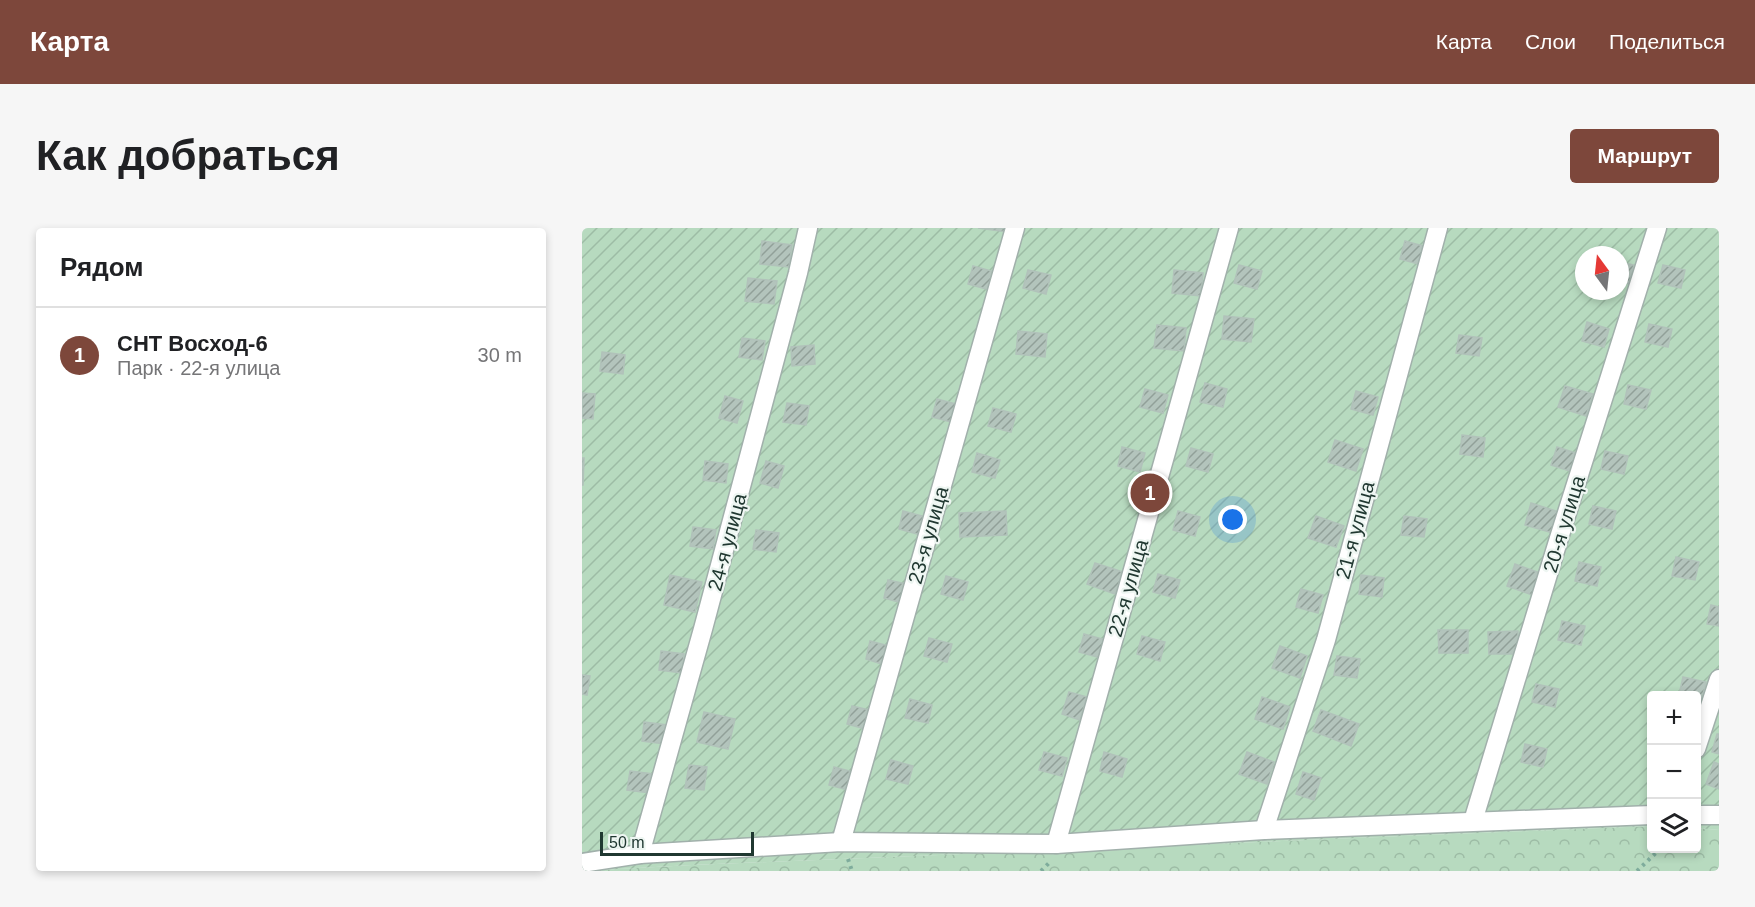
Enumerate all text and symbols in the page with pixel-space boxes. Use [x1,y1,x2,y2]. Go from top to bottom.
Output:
text: Карта [30,26,109,57]
text: Карта [1436,30,1492,53]
text: Слои [1525,30,1576,53]
text: Поделиться [1609,30,1725,53]
button: Маршрут [1570,129,1719,183]
text: Как добраться [36,132,340,179]
north arrow [1575,246,1629,300]
text: Рядом [60,252,143,282]
text: СНТ Восход-6 [117,331,268,356]
text: 1 [74,344,85,366]
text: 30 m [478,344,522,366]
text: Парк · 22-я улица [117,357,280,379]
pin: 1 [1130,470,1170,516]
street label: 20-я улица [1539,472,1589,575]
street label: 21-я улица [1331,478,1379,581]
street label: 23-я улица [904,483,953,586]
street label: 24-я улица [703,490,751,593]
your location [1218,505,1247,534]
street label: 22-я улица [1104,536,1153,639]
map controls [1647,691,1701,853]
button: + [1647,691,1701,745]
button: − [1647,745,1701,799]
button: layers [1647,799,1701,853]
scale bar [600,829,754,856]
text: 50 m [609,834,645,851]

